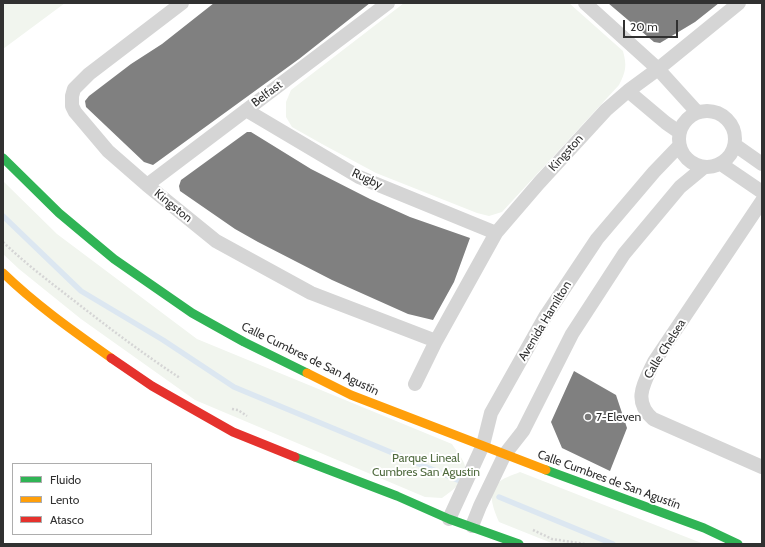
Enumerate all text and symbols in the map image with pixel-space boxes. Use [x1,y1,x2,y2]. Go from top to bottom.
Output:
scale bar [625,12,680,38]
text: 20 m [630,19,658,34]
street label: Belfast [249,78,285,110]
street label: Kingston [546,132,586,174]
street label: Rugby [349,166,385,192]
street label: Kingston [151,186,195,226]
street label: Avenida Hamilton [516,278,574,364]
street label: Calle Chelsea [641,317,689,381]
street label: Calle Cumbres de San Agustín [239,319,381,399]
place label: 7-Eleven [596,410,641,424]
marker: 7-Eleven [583,412,593,422]
street label: Calle Cumbres de San Agustín [535,447,683,513]
park label: Parque Lineal Cumbres San Agustin [372,451,480,479]
legend [12,463,152,535]
text: Fluido [50,472,81,487]
text: Lento [50,492,79,507]
text: Atasco [50,512,84,527]

